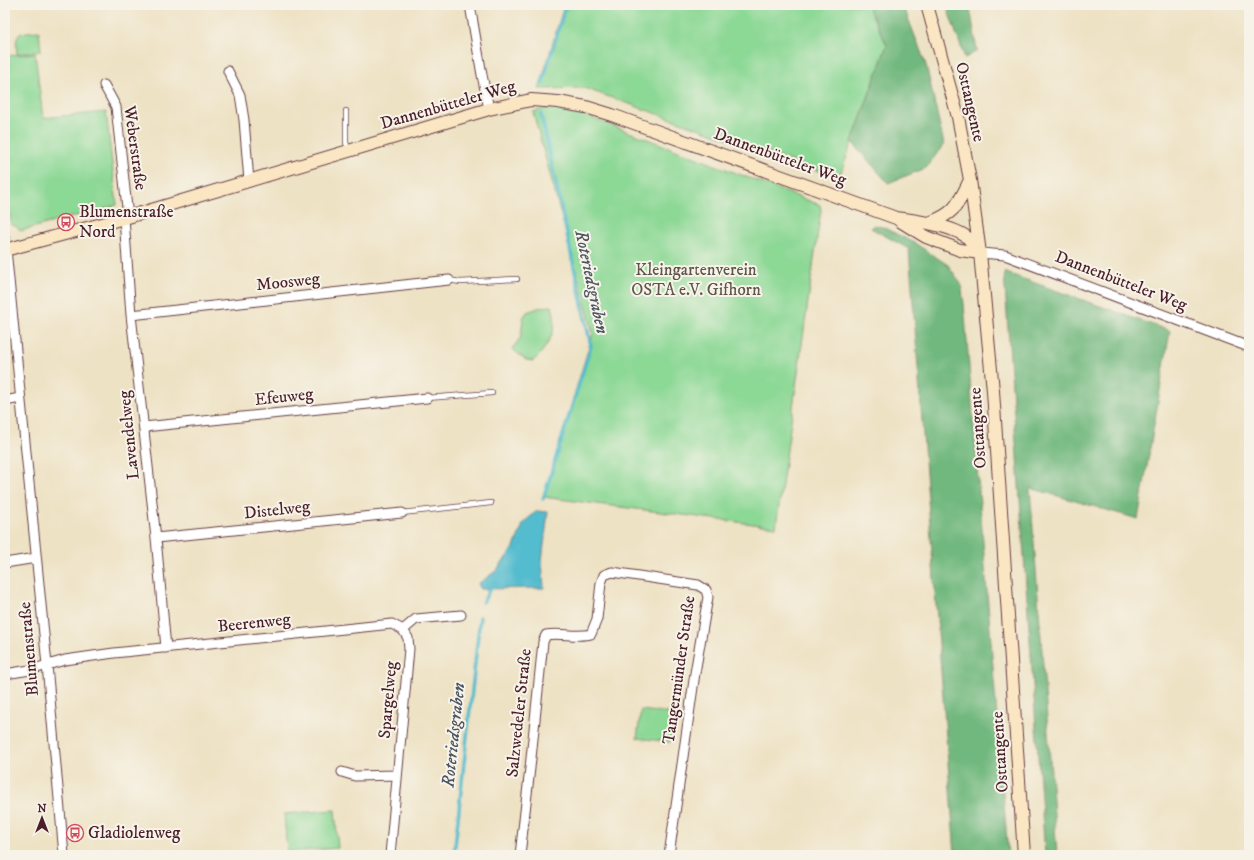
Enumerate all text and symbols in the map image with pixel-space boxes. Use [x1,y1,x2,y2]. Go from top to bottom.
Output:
street label: Osttangente [950,60,990,144]
street label: Dannenbütteler Weg [378,75,519,135]
street label: Weberstraße [118,103,152,192]
street label: Dannenbütteler Weg [711,123,850,191]
place label: Blumenstraße Nord [79,201,174,243]
bus stop icon: Blumenstraße Nord [56,212,76,232]
water label: Roteriedsgraben [569,227,613,336]
street label: Dannenbütteler Weg [1052,246,1191,317]
park label: Kleingartenverein OSTA e.V. Gifhorn [631,259,761,301]
street label: Moosweg [255,268,322,296]
street label: Efeuweg [254,383,315,411]
street label: Osttangente [964,387,992,469]
street label: Lavendelweg [113,389,145,481]
street label: Distelweg [243,496,312,524]
street label: Tangermünder Straße [658,594,700,746]
street label: Blumenstraße [14,601,44,697]
street label: Beerenweg [216,608,292,638]
street label: Salzwedeler Straße [501,648,537,778]
street label: Spargelweg [374,660,402,740]
water label: Roteriedsgraben [437,681,470,790]
street label: Osttangente [986,711,1014,793]
north arrow [22,798,62,838]
text: N [37,802,47,816]
place label: Gladiolenweg [88,822,181,844]
bus stop icon: Gladiolenweg [65,823,85,843]

